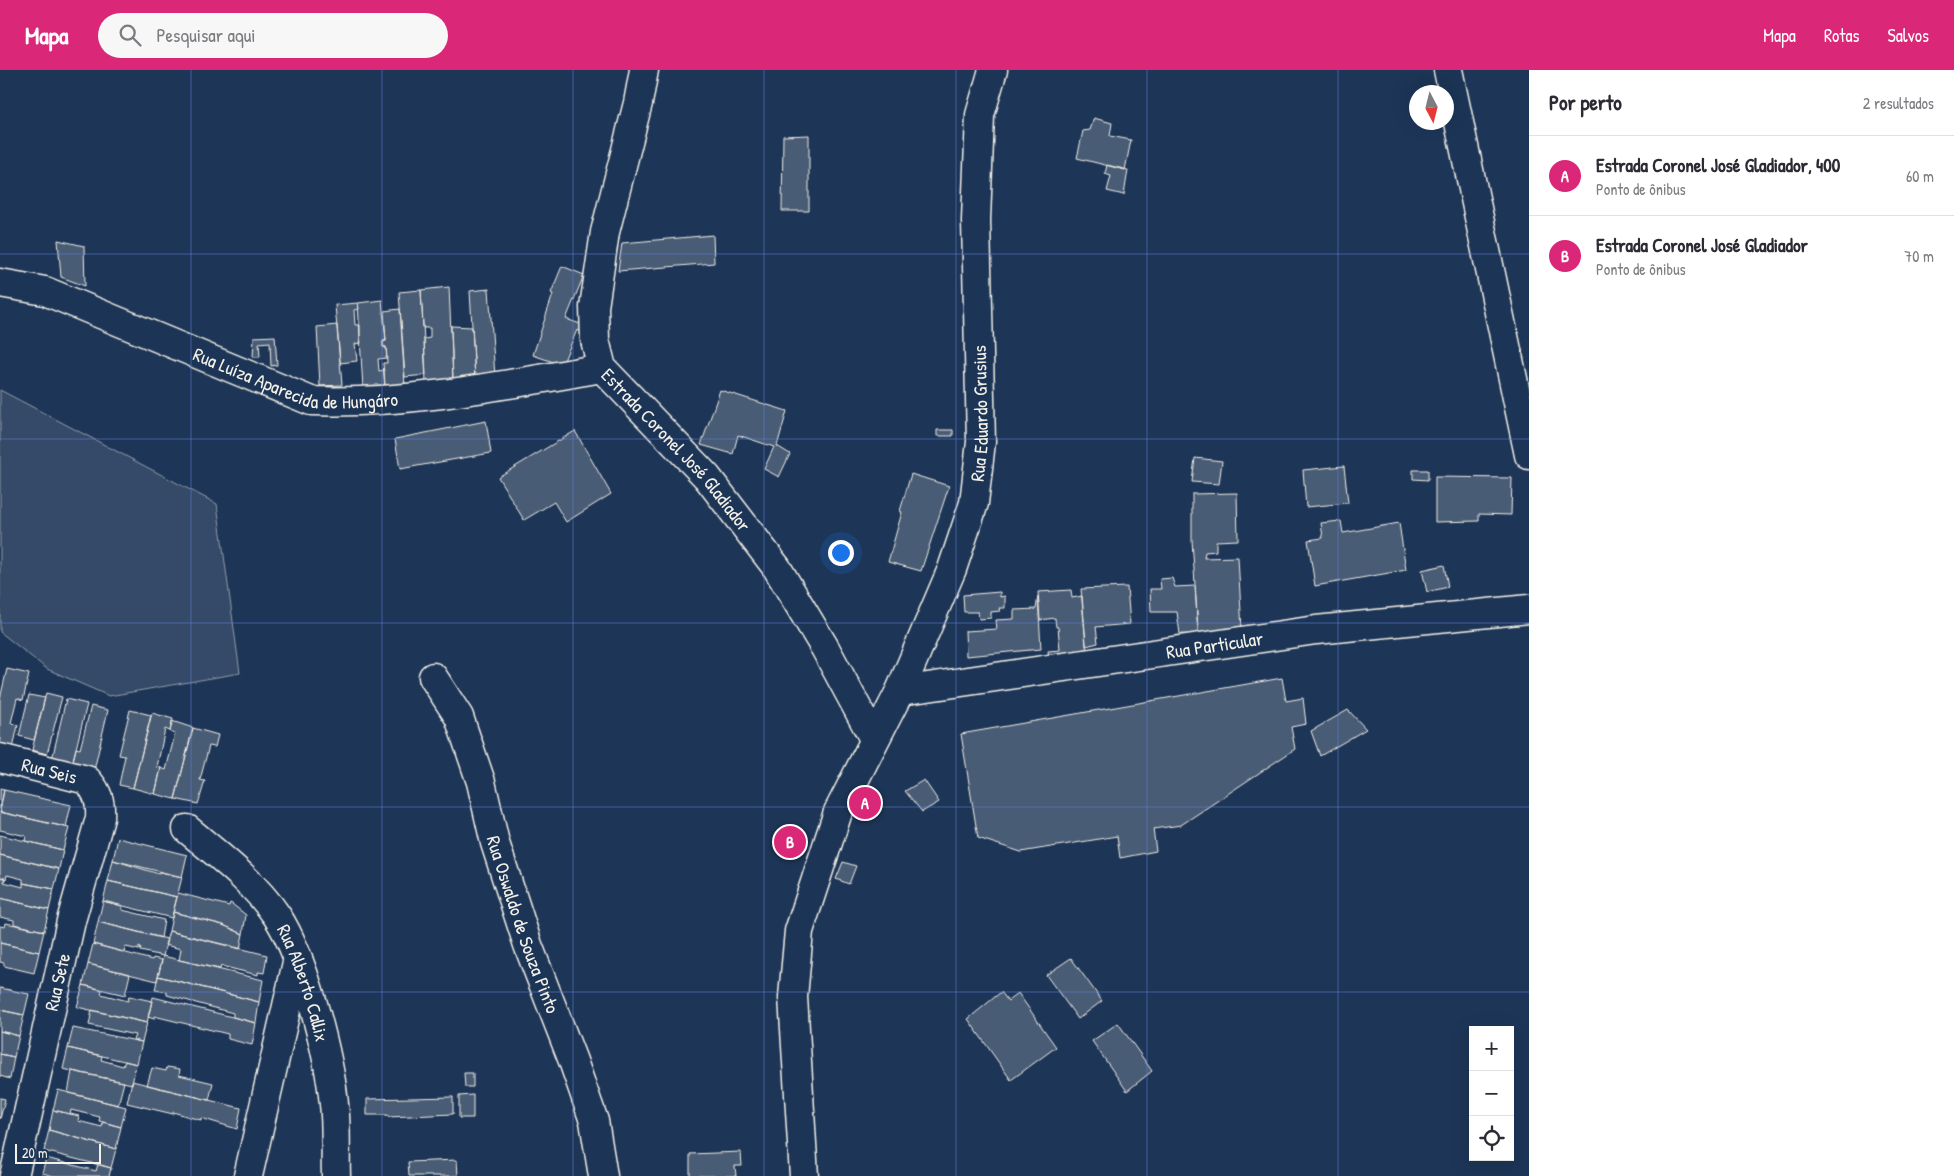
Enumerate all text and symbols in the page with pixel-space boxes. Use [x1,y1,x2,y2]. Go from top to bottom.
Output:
search box [98,13,448,58]
text: Mapa [25,19,68,51]
icon: search [116,21,144,49]
text: Pesquisar aqui [156,22,256,48]
text: Mapa [1763,23,1796,48]
text: Rotas [1824,23,1860,48]
text: Salvos [1888,23,1929,48]
north arrow [1409,85,1454,130]
text: Por perto [1549,88,1622,117]
text: 2 resultados [1863,92,1934,114]
text: Estrada Coronel José Gladiador, 400 [1596,152,1840,178]
text: A [1561,165,1569,187]
text: 60 m [1906,165,1934,187]
text: Ponto de ônibus [1596,178,1686,200]
text: Estrada Coronel José Gladiador [1596,232,1808,258]
text: B [1561,245,1569,267]
text: 70 m [1904,245,1934,267]
text: Ponto de ônibus [1596,258,1686,280]
street label: Rua Luíza Aparecida de Hungáro [190,341,399,415]
street label: Rua Eduardo Grusius [964,345,994,483]
street label: Estrada Coronel José Gladiador [596,362,758,537]
your location [828,540,854,566]
street label: Rua Particular [1164,625,1265,665]
street label: Rua Seis [19,751,80,790]
pin: A [849,784,881,822]
pin: B [774,823,806,861]
street label: Rua Oswaldo de Souza Pinto [481,833,566,1017]
street label: Rua Alberto Callix [271,919,335,1044]
street label: Rua Sete [38,950,76,1013]
map controls [1469,1026,1514,1161]
button: + [1469,1026,1514,1071]
button: − [1469,1071,1514,1116]
button: locate [1469,1116,1514,1161]
scale bar [15,1141,101,1164]
text: 20 m [22,1143,48,1162]

